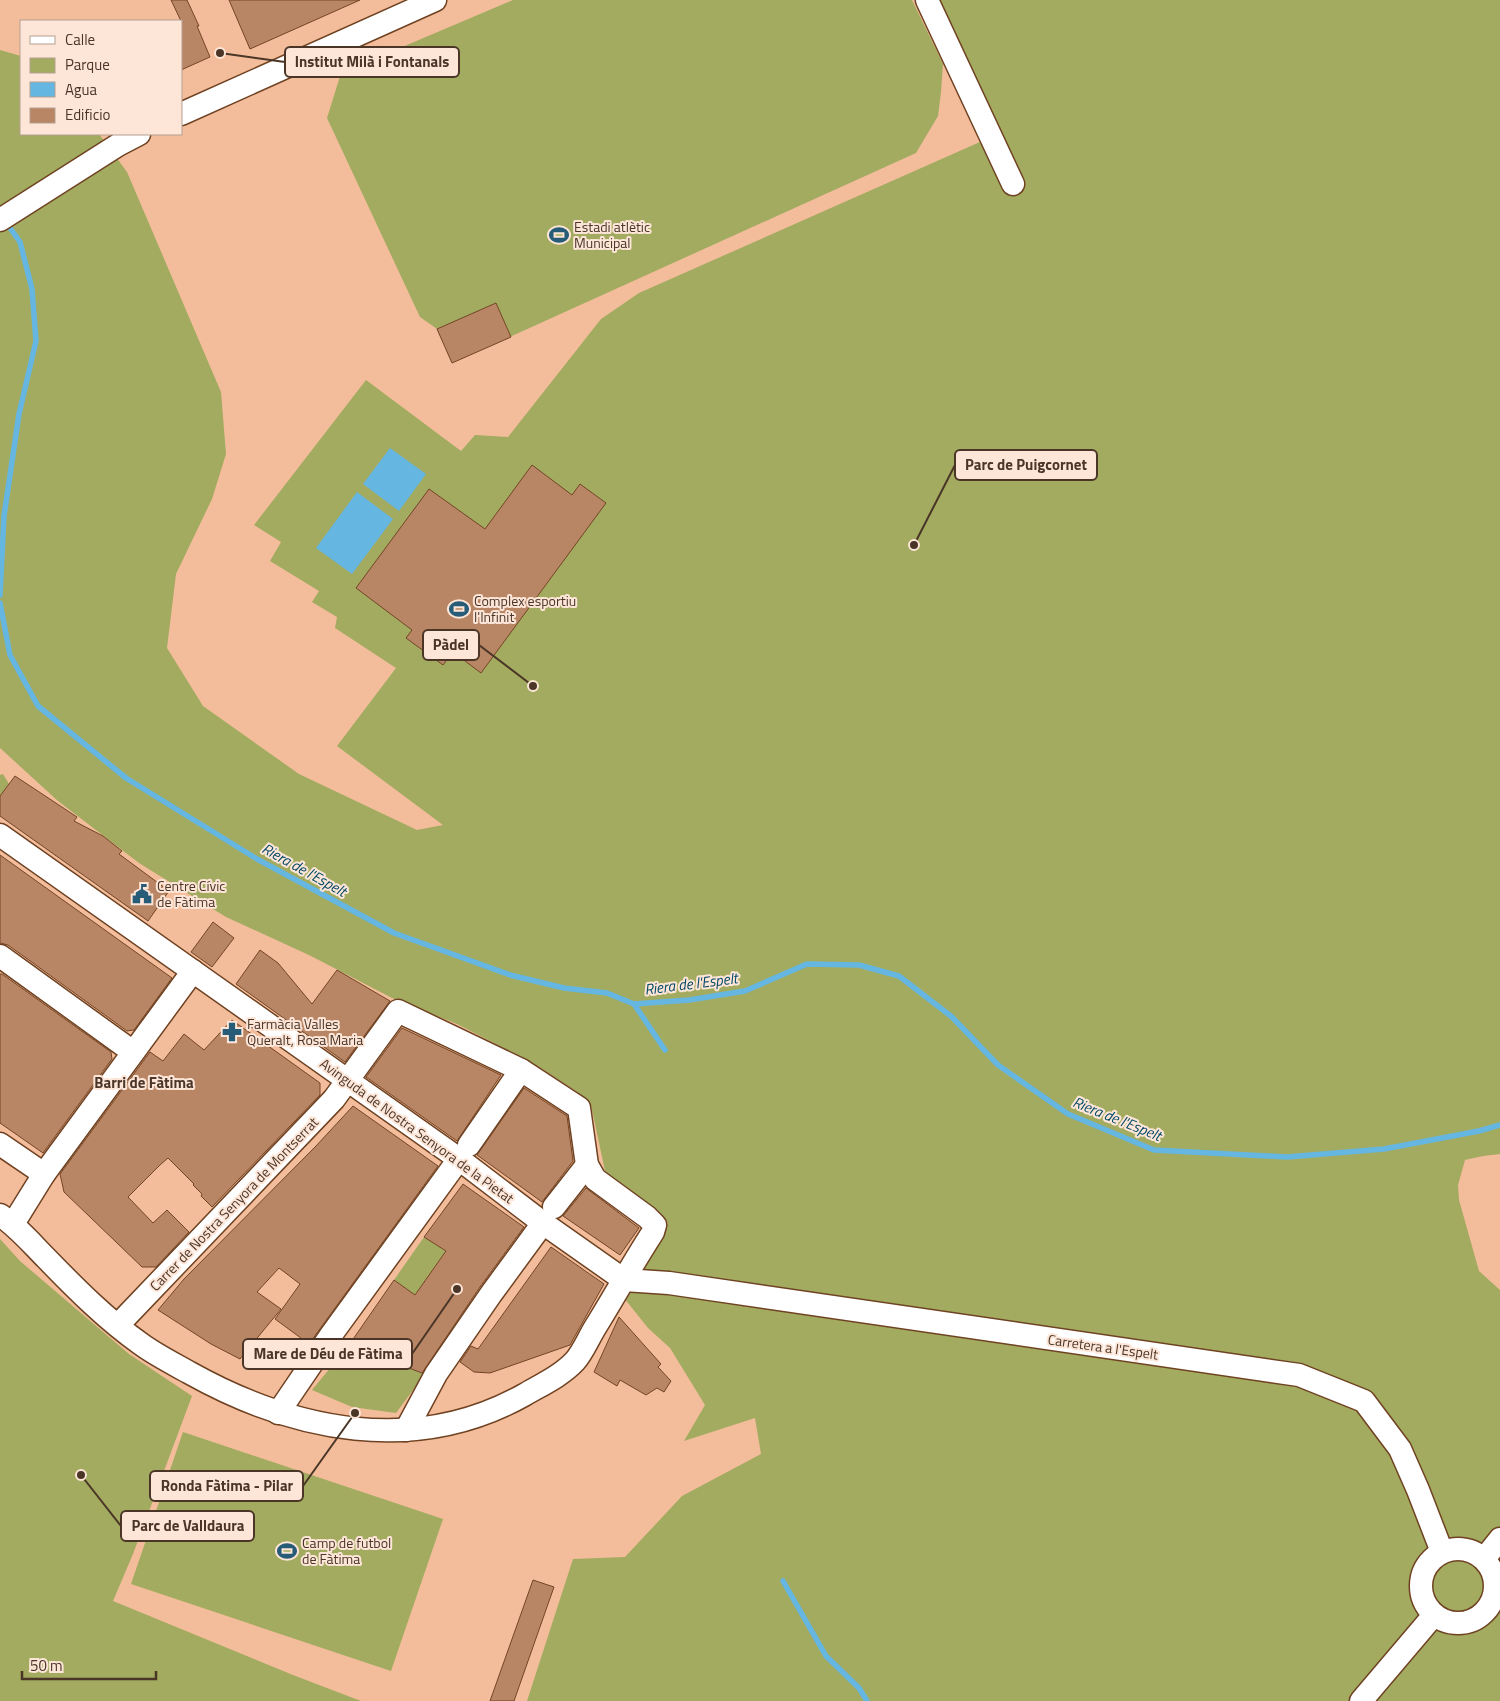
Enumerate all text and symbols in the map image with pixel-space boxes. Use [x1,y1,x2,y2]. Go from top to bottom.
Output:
legend [20,20,182,135]
text: Calle [65,28,95,51]
callout: Institut Milà i Fontanals [285,47,459,77]
text: Institut Milà i Fontanals [295,50,449,73]
text: Parque [65,53,110,76]
text: Agua [65,78,97,101]
text: Edificio [65,103,110,126]
place label: Estadi atlètic Municipal [574,216,650,253]
sports icon: Estadi atlètic Municipal [548,224,570,246]
callout: Parc de Puigcornet [955,450,1097,480]
text: Parc de Puigcornet [965,453,1087,476]
place label: Complex esportiu l'Infinit [474,590,576,627]
sports icon: Complex esportiu l'Infinit [448,598,470,620]
callout: Pàdel [423,630,479,660]
text: Pàdel [433,633,469,656]
water label: Riera de l'Espelt [258,837,353,903]
place label: Centre Cívic de Fàtima [157,875,225,912]
public building icon: Centre Cívic de Fàtima [131,883,153,905]
water label: Riera de l'Espelt [643,966,741,1001]
place label: Farmàcia Valles Queralt, Rosa Maria [247,1013,363,1050]
pharmacy icon: Farmàcia Valles Queralt, Rosa Maria [221,1021,243,1043]
street label: Avinguda de Nostra Senyora de la Pietat [316,1053,519,1208]
district label: Barri de Fàtima [94,1071,194,1094]
water label: Riera de l'Espelt [1069,1090,1167,1148]
street label: Carrer de Nostra Senyora de Montserrat [144,1112,323,1296]
street label: Carretera a l'Espelt [1047,1328,1160,1365]
callout: Mare de Déu de Fàtima [243,1339,412,1369]
text: Mare de Déu de Fàtima [253,1342,403,1365]
callout: Ronda Fàtima - Pilar [150,1471,303,1501]
text: Ronda Fàtima - Pilar [161,1474,294,1497]
callout: Parc de Valldaura [121,1511,254,1541]
text: Parc de Valldaura [131,1514,245,1537]
place label: Camp de futbol de Fàtima [302,1532,391,1569]
sports icon: Camp de futbol de Fàtima [276,1540,298,1562]
scale bar [22,1648,156,1680]
text: 50 m [30,1654,63,1677]

